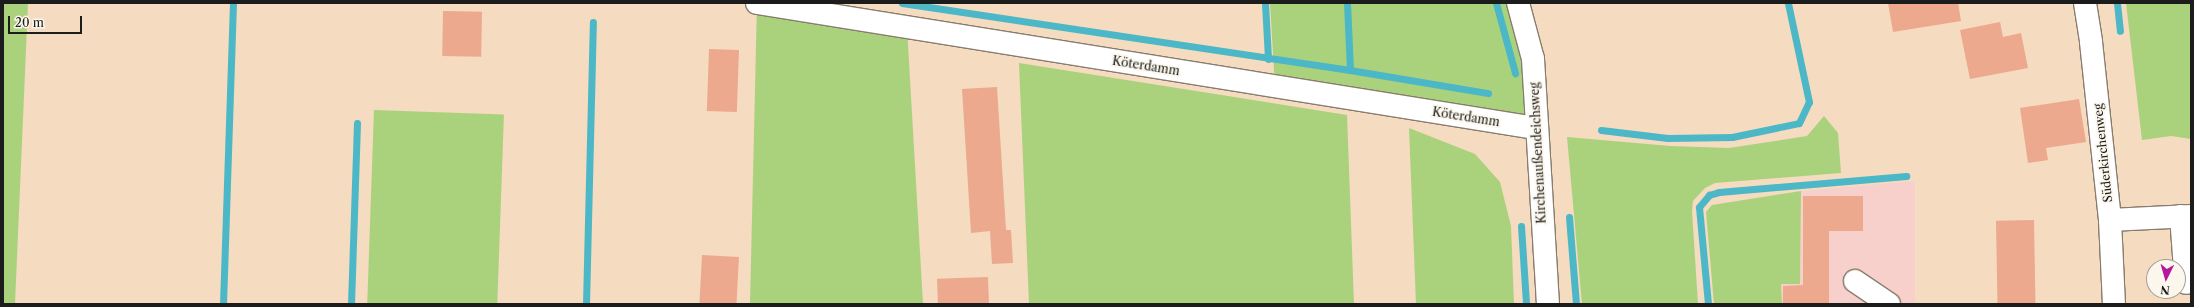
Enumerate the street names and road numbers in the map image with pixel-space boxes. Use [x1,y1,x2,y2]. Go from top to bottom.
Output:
street label: Köterdamm [1111,54,1181,78]
street label: Kirchenaußendeichsweg [1527,82,1549,224]
street label: Süderkirchenweg [2091,103,2115,203]
street label: Köterdamm [1431,105,1501,129]

